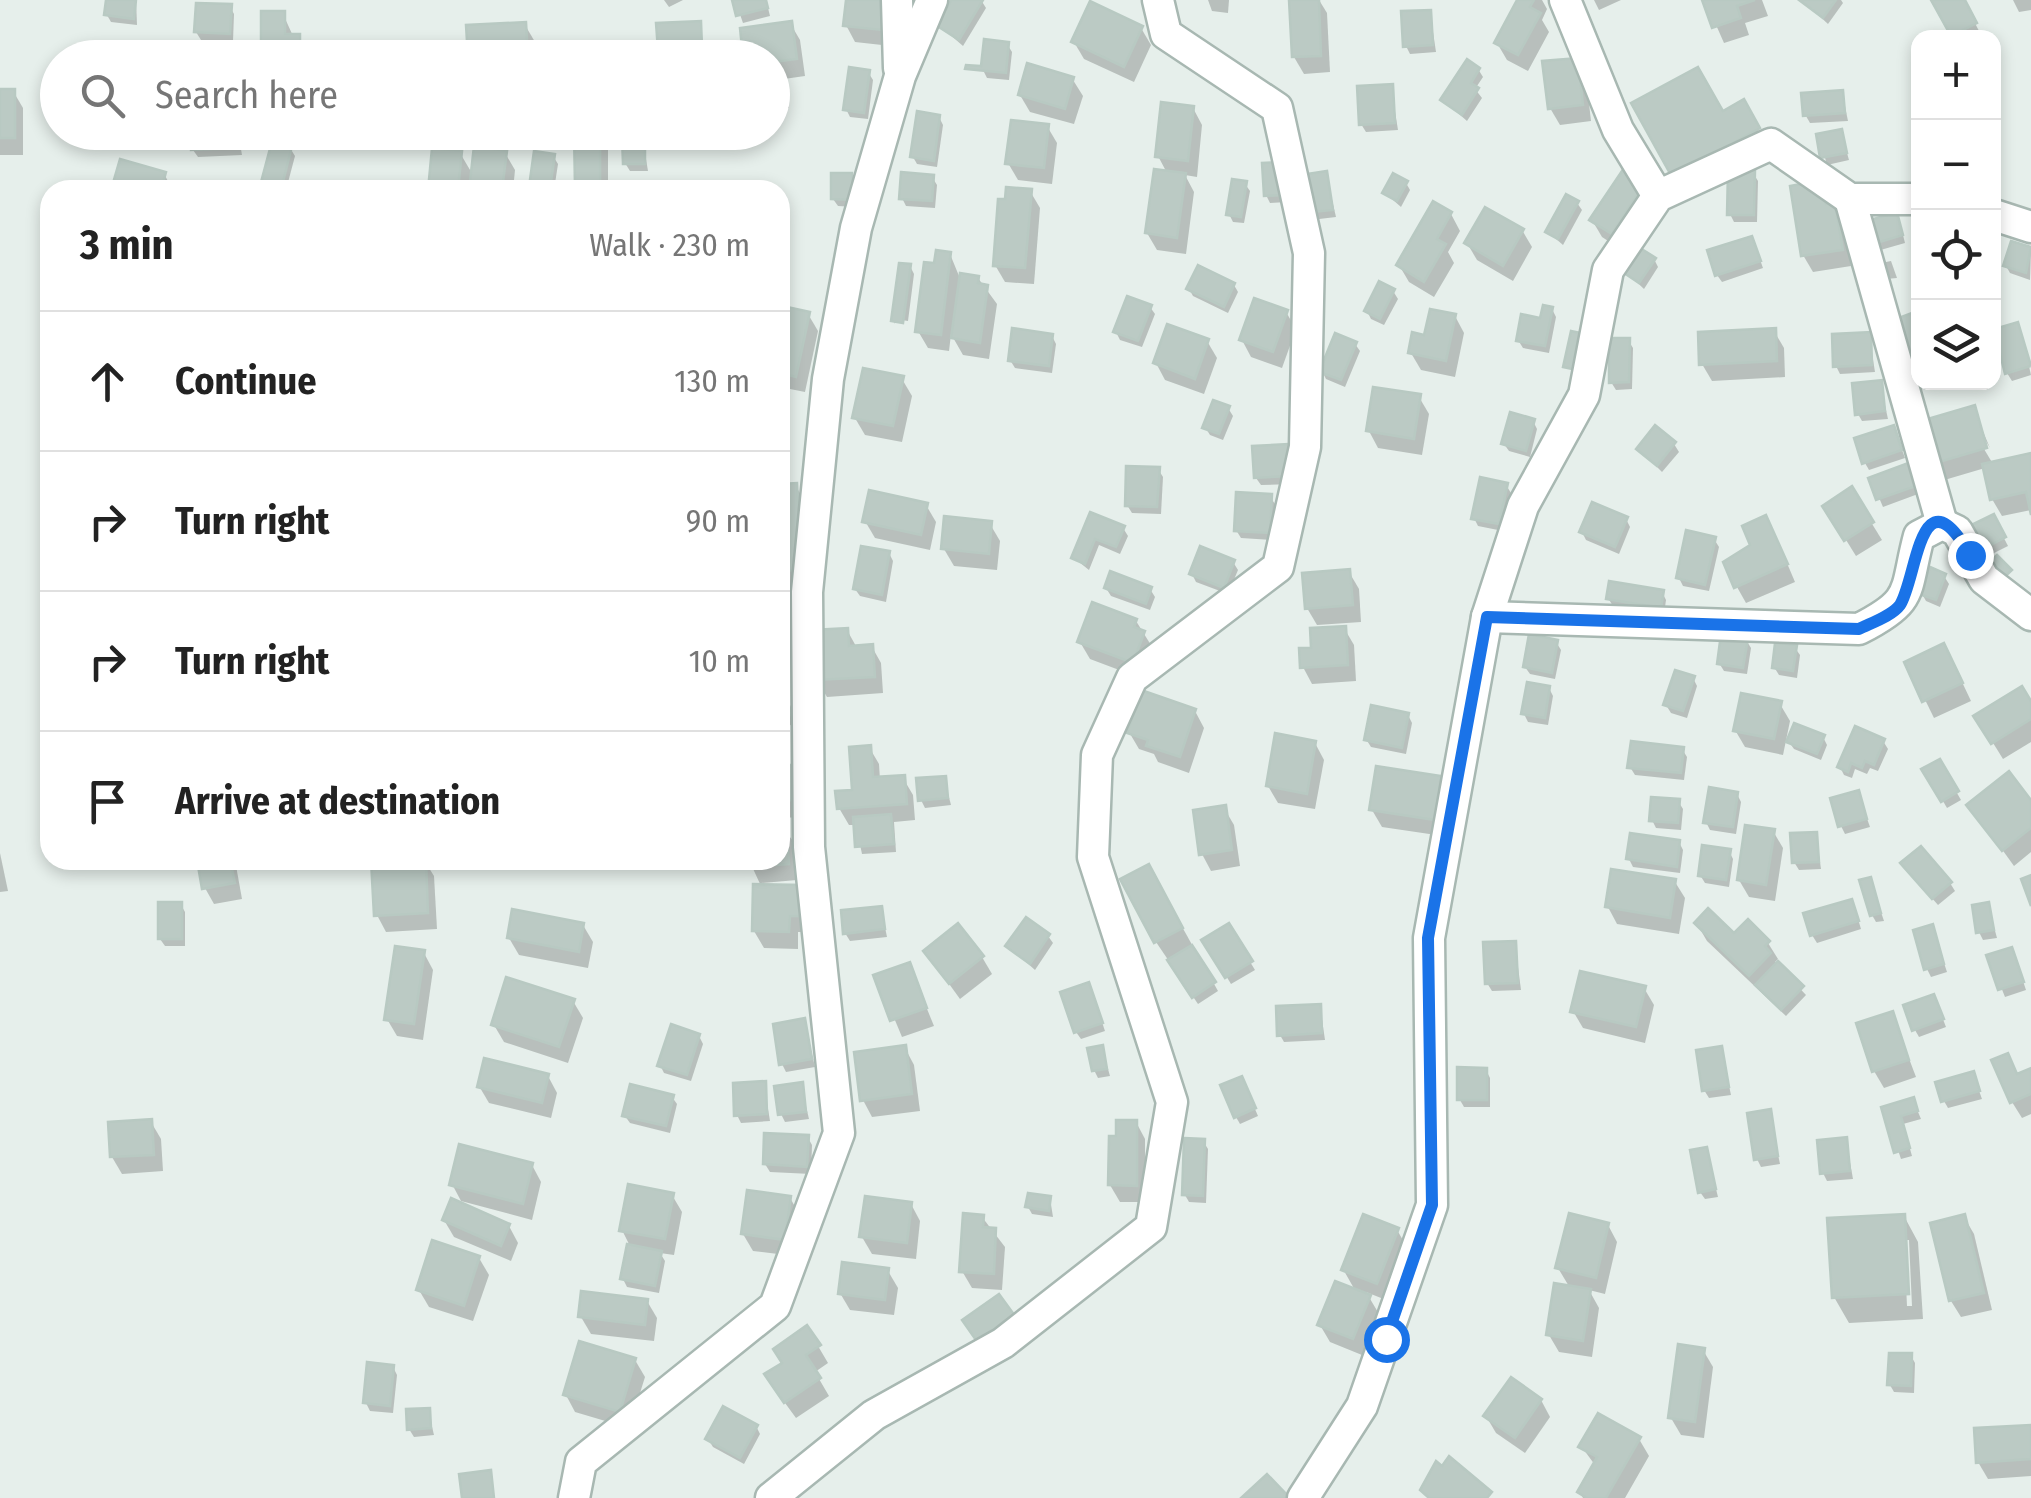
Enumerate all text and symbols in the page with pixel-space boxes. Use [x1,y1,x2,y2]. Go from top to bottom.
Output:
map controls [1911,30,2001,390]
button: + [1911,30,2001,120]
search box [40,40,790,150]
icon: search [75,68,130,123]
text: Search here [155,72,338,118]
button: − [1911,120,2001,210]
button: locate [1911,210,2001,300]
text: 3 min [80,220,174,270]
text: Walk · 230 m [589,226,750,264]
button: layers [1911,300,2001,390]
icon: ahead [80,354,135,409]
text: Continue [175,358,316,404]
text: 130 m [674,362,750,400]
icon: right [80,494,135,549]
text: Turn right [175,498,329,544]
text: 90 m [686,502,750,540]
route end [1948,533,1994,579]
icon: right [80,634,135,689]
text: Turn right [175,638,329,684]
text: 10 m [689,642,750,680]
icon: arrive [80,774,135,829]
text: Arrive at destination [175,778,500,824]
route start [1364,1317,1410,1363]

